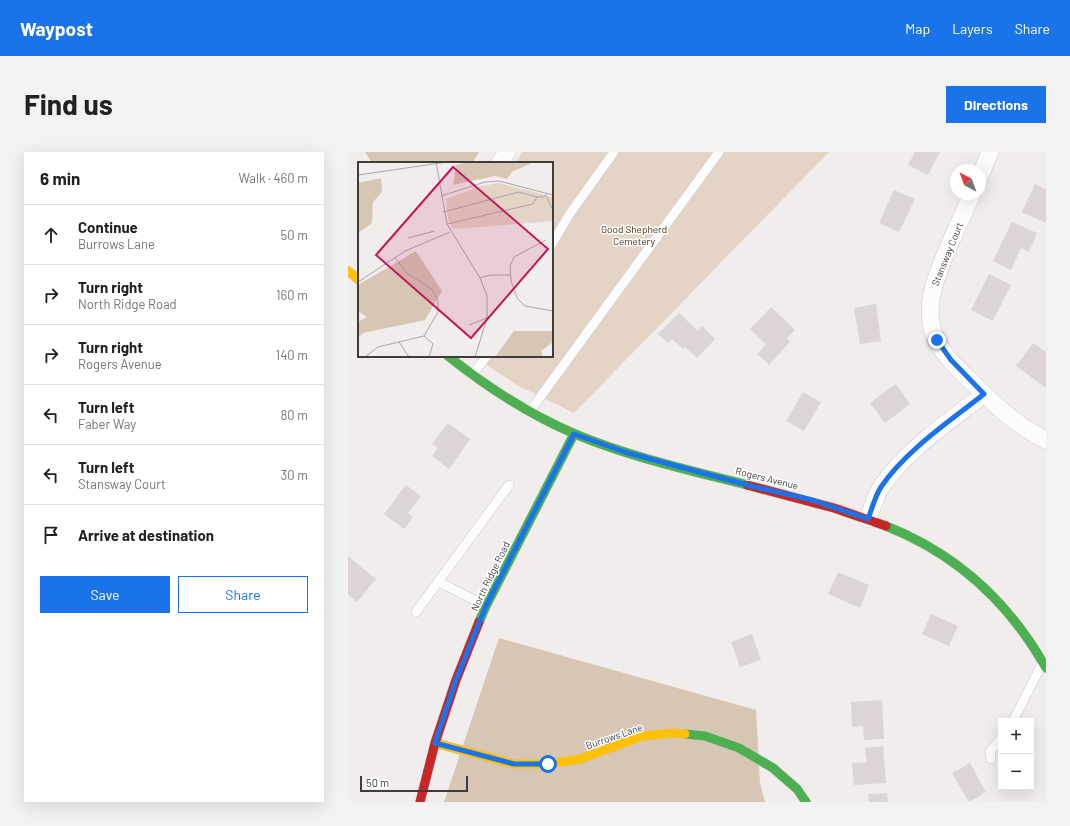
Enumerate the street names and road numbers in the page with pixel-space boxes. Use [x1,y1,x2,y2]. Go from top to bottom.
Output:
street label: Stansway Court [929,220,965,288]
street label: Rogers Avenue [734,464,800,492]
street label: North Ridge Road [468,539,512,613]
street label: Burrows Lane [584,721,644,751]

